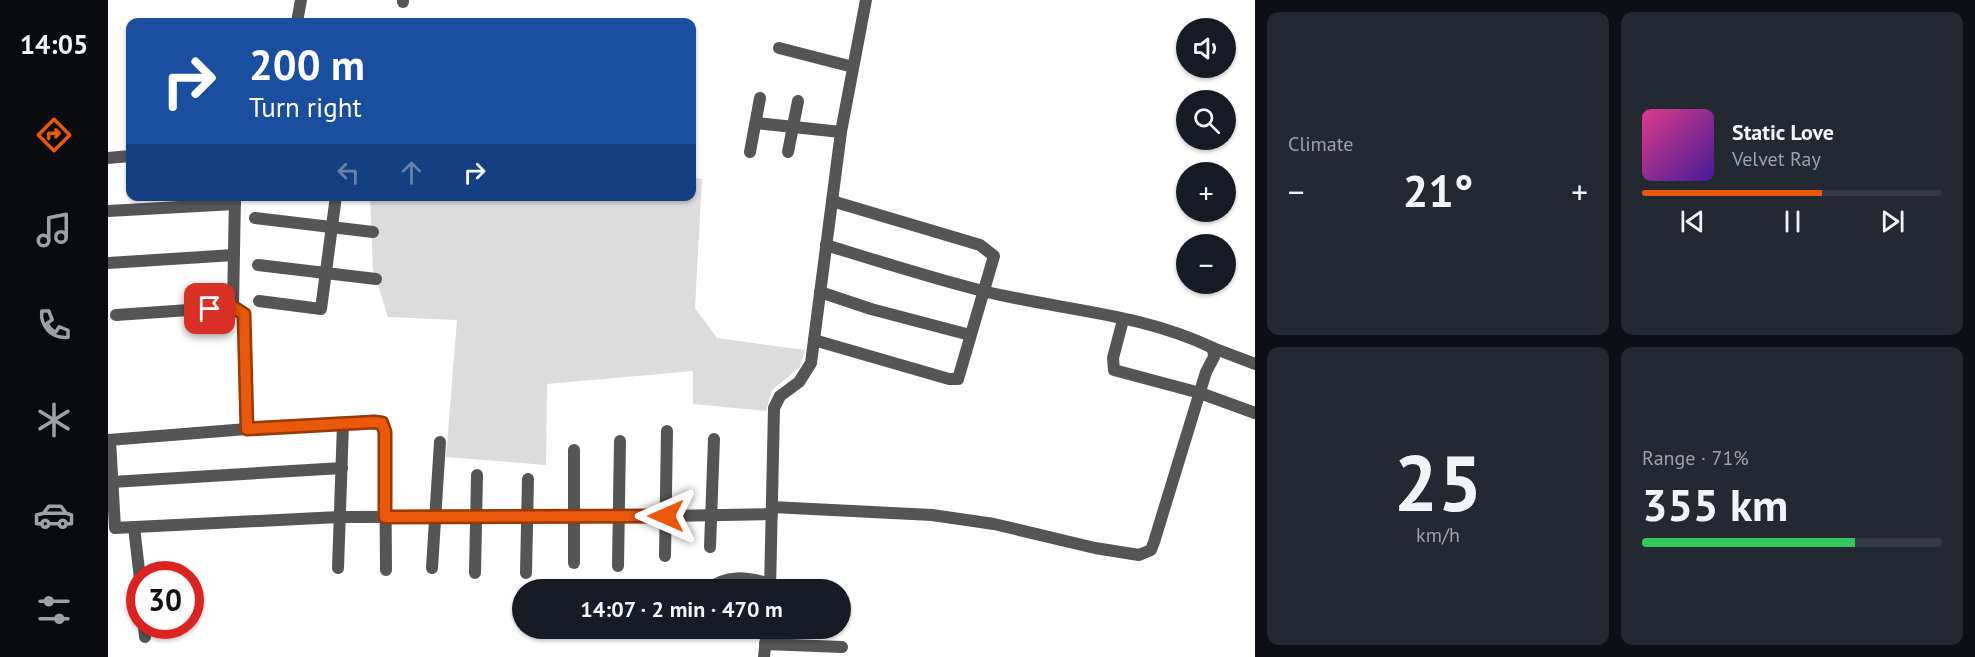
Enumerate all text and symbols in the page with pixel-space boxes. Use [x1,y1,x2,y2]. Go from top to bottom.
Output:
map controls [1176,18,1236,294]
button: sound [1176,18,1236,78]
text: 14:05 [20,27,88,61]
text: 200 m [249,37,365,92]
icon: right [150,42,228,120]
text: Turn right [249,90,362,124]
button: search [1176,90,1236,150]
icon: directions [33,114,75,156]
text: Static Love [1732,118,1834,146]
text: Climate [1288,131,1354,157]
text: Velvet Ray [1732,146,1821,172]
icon: left [332,156,365,189]
icon: ahead [395,156,428,189]
icon: right [458,156,491,189]
text: 21° [1403,161,1473,219]
button: + [1176,162,1236,222]
text: − [1288,170,1305,213]
text: + [1571,170,1588,213]
icon: previous [1676,205,1709,238]
icon: pause [1776,205,1809,238]
icon: next [1876,205,1909,238]
icon: music [33,209,75,251]
button: − [1176,234,1236,294]
pin [184,283,235,334]
icon: arrive [193,292,226,325]
icon: phone [33,304,75,346]
icon: climate [33,399,75,441]
text: 25 [1394,432,1482,533]
text: Range · 71% [1642,445,1749,471]
text: 355 km [1642,475,1788,533]
position arrow [634,484,698,548]
icon: car [33,494,75,536]
text: km/h [1416,522,1460,548]
speed limit sign: 30 [126,561,204,639]
icon: filters [33,589,75,631]
text: 14:07 · 2 min · 470 m [580,595,783,623]

